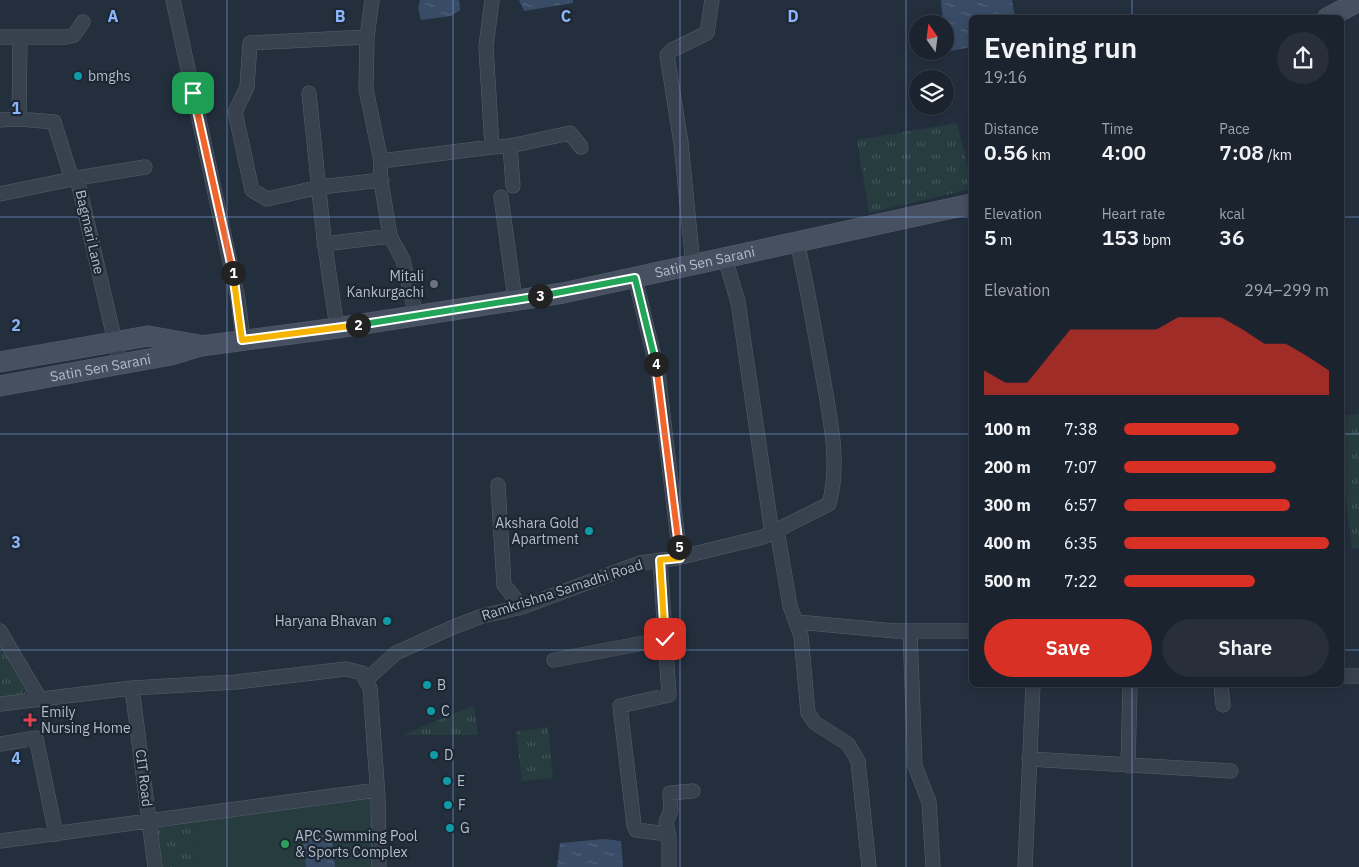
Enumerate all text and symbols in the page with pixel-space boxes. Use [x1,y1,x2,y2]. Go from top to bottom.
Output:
text: A [108,6,119,26]
text: B [335,6,346,26]
text: C [561,6,571,26]
text: D [787,6,799,26]
north arrow [909,15,954,60]
map controls [909,15,954,115]
text: Evening run [984,29,1137,66]
button: share [1277,32,1329,84]
place label: bmghs [88,67,131,85]
text: 19:16 [984,67,1027,87]
marker: bmghs [72,70,84,82]
button: layers [909,70,954,115]
pin [172,72,214,114]
icon: arrive [179,79,207,107]
text: 1 [11,98,21,118]
text: Distance [984,120,1039,138]
text: Time [1102,120,1133,138]
text: Pace [1219,120,1250,138]
text: 0.56 [984,138,1028,166]
text: 4:00 [1102,138,1146,166]
text: 7:08 [1219,138,1264,166]
text: km [1028,146,1051,164]
text: /km [1264,146,1292,164]
street label: Bagmari Lane [72,188,108,276]
text: Elevation [984,205,1042,223]
text: Heart rate [1102,205,1165,223]
text: kcal [1219,205,1245,223]
text: 5 [984,223,997,251]
text: 153 [1102,223,1139,251]
text: 36 [1219,223,1245,251]
text: m [997,231,1012,249]
text: bpm [1139,231,1171,249]
street label: Satin Sen Sarani [653,242,756,282]
pin: 1 [220,260,246,286]
text: 1 [229,264,238,282]
place label: Mitali Kankurgachi [347,267,424,301]
marker: Mitali Kankurgachi [428,278,440,290]
text: Elevation [984,280,1050,300]
text: 294–299 m [1244,280,1329,300]
pin: 3 [528,284,552,308]
text: 3 [536,287,545,305]
pin: 2 [346,312,370,338]
text: 2 [11,315,21,335]
text: 2 [354,316,363,334]
street label: Satin Sen Sarani [49,350,152,386]
pin: 4 [644,352,668,376]
text: 4 [652,355,661,373]
text: 100 m [984,419,1031,439]
text: 7:38 [1064,419,1097,439]
text: 200 m [984,457,1031,477]
text: 7:07 [1064,457,1097,477]
text: 300 m [984,495,1031,515]
text: 6:57 [1064,495,1097,515]
place label: Akshara Gold Apartment [495,514,579,548]
marker: Akshara Gold Apartment [583,525,595,537]
text: 3 [11,532,21,552]
text: 400 m [984,533,1031,553]
text: 6:35 [1064,533,1097,553]
pin: 5 [666,534,692,560]
text: 5 [675,538,684,556]
street label: Ramkrishna Samadhi Road [479,555,645,625]
text: 500 m [984,571,1031,591]
text: 7:22 [1064,571,1097,591]
place label: Haryana Bhavan [275,612,377,630]
marker: Haryana Bhavan [381,615,393,627]
pin [644,618,686,660]
button: Save [984,619,1152,677]
button: Share [1162,619,1329,677]
icon: check [651,625,679,653]
place label: B [437,676,446,694]
marker: B [421,679,433,691]
place label: C [441,702,450,720]
place label: Emily Nursing Home [41,703,131,737]
marker: C [425,705,437,717]
marker: Emily Nursing Home [23,713,37,727]
place label: D [444,746,453,764]
text: 4 [11,748,21,768]
street label: CIT Road [132,748,156,808]
marker: D [428,749,440,761]
place label: E [457,772,465,790]
marker: E [441,775,453,787]
place label: F [458,796,466,814]
marker: F [442,799,454,811]
place label: G [460,819,470,837]
marker: G [444,822,456,834]
place label: APC Swmming Pool & Sports Complex [295,827,418,861]
marker: APC Swmming Pool & Sports Complex [279,838,291,850]

